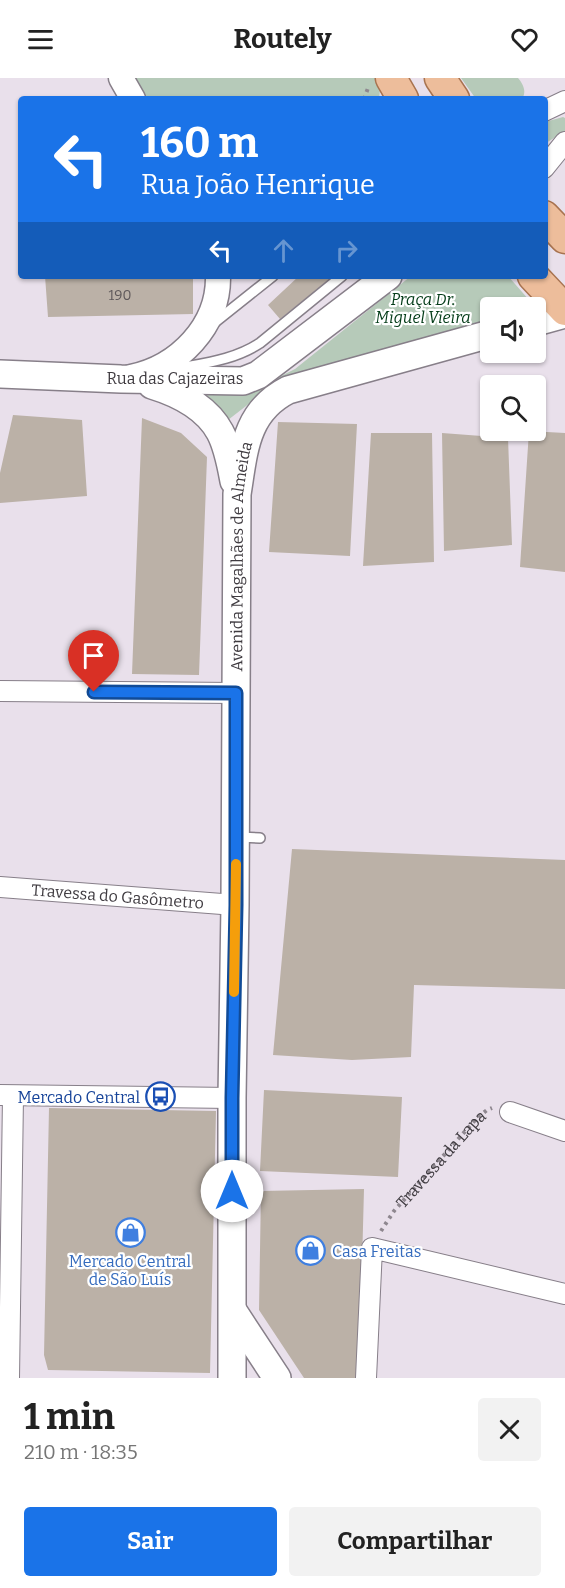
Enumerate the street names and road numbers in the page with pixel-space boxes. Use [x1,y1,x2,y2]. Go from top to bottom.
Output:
street label: Rua das Cajazeiras [106,369,244,388]
street label: Avenida Magalhães de Almeida [227,439,256,672]
street label: Travessa do Gasômetro [31,880,205,912]
street label: Travessa da Lapa [392,1105,489,1212]

